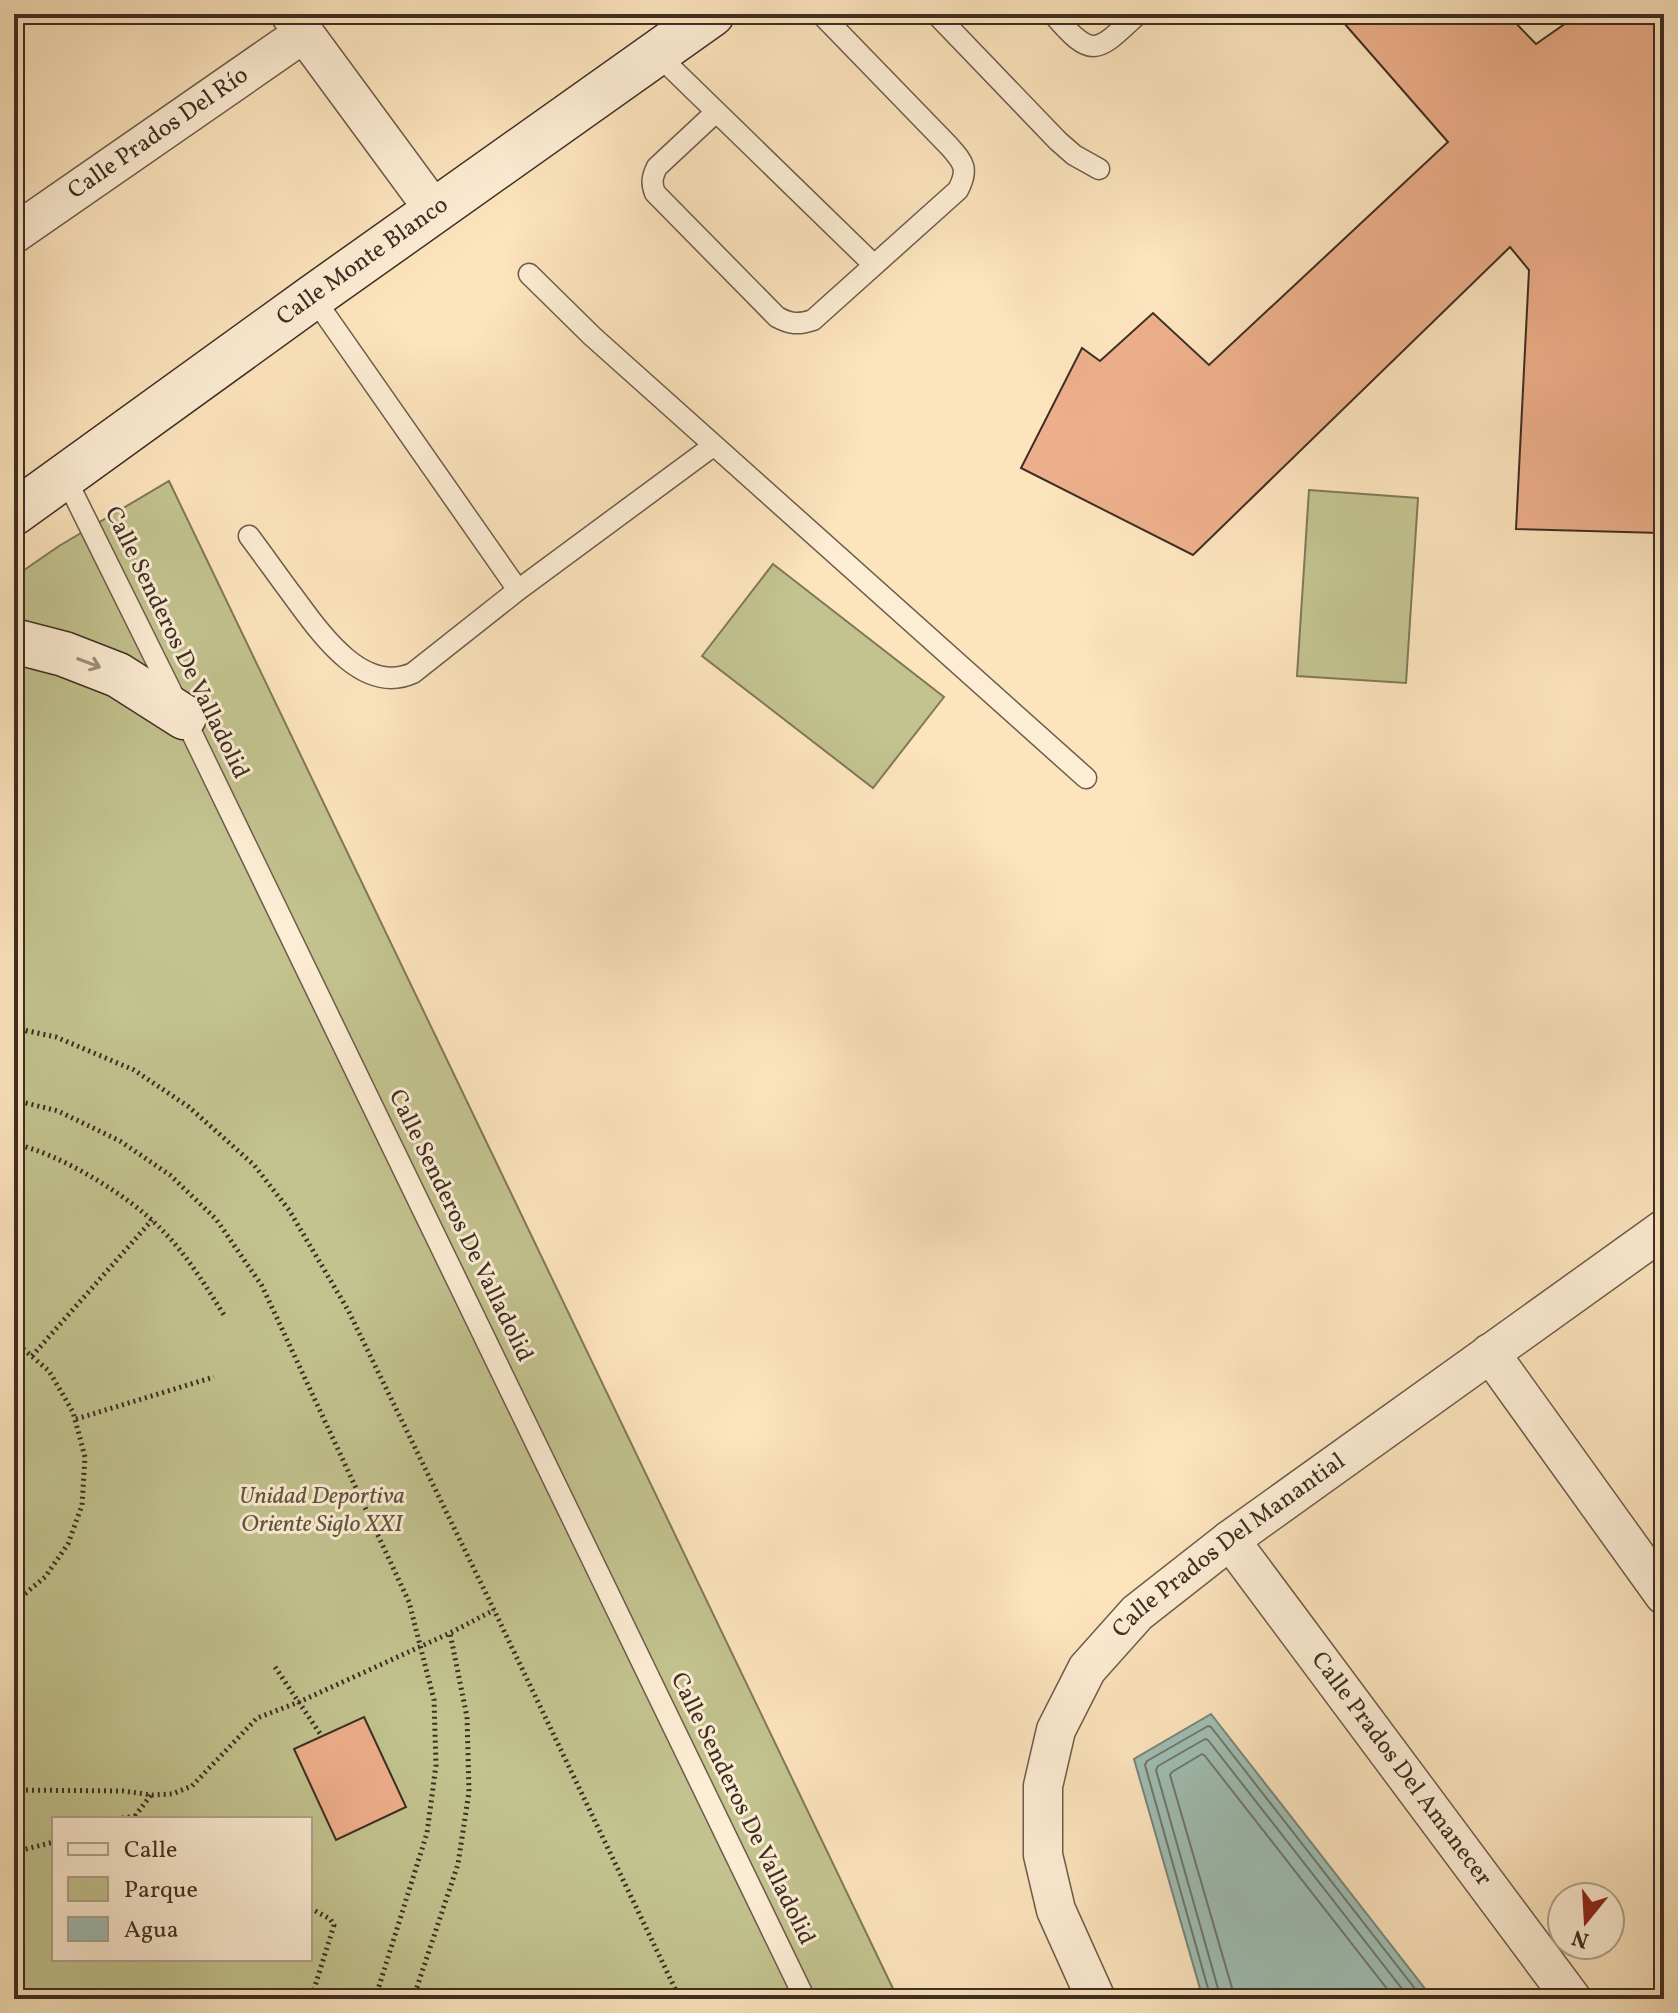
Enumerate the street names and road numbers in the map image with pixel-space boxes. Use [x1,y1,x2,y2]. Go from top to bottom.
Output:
street label: Calle Prados Del Río [61,59,256,208]
street label: Calle Monte Blanco [270,189,456,335]
street label: Calle Senderos De Valladolid [95,501,257,785]
street label: Calle Senderos De Valladolid [379,1084,541,1368]
street label: Calle Prados Del Manantial [1105,1445,1353,1646]
street label: Calle Prados Del Amanecer [1302,1645,1500,1894]
street label: Calle Senderos De Valladolid [661,1667,823,1951]

